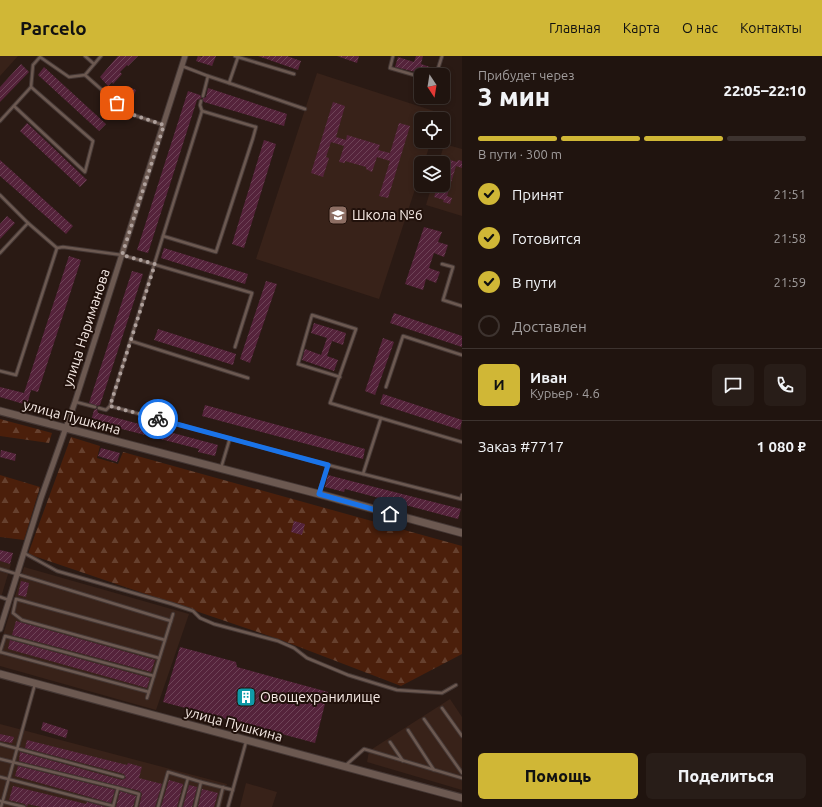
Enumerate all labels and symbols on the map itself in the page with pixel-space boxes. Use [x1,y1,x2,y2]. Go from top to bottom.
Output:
north arrow [414,68,450,104]
pin [100,86,134,120]
school or university icon: Школа №6 [327,204,349,226]
place label: Школа №6 [352,207,423,223]
street label: улица Нариманова [59,267,113,389]
street label: улица Пушкина [22,396,122,438]
courier [138,399,178,439]
pin [373,497,407,531]
building icon: Овощехранилище [235,686,257,708]
place label: Овощехранилище [260,689,381,705]
street label: улица Пушкина [184,703,284,745]

